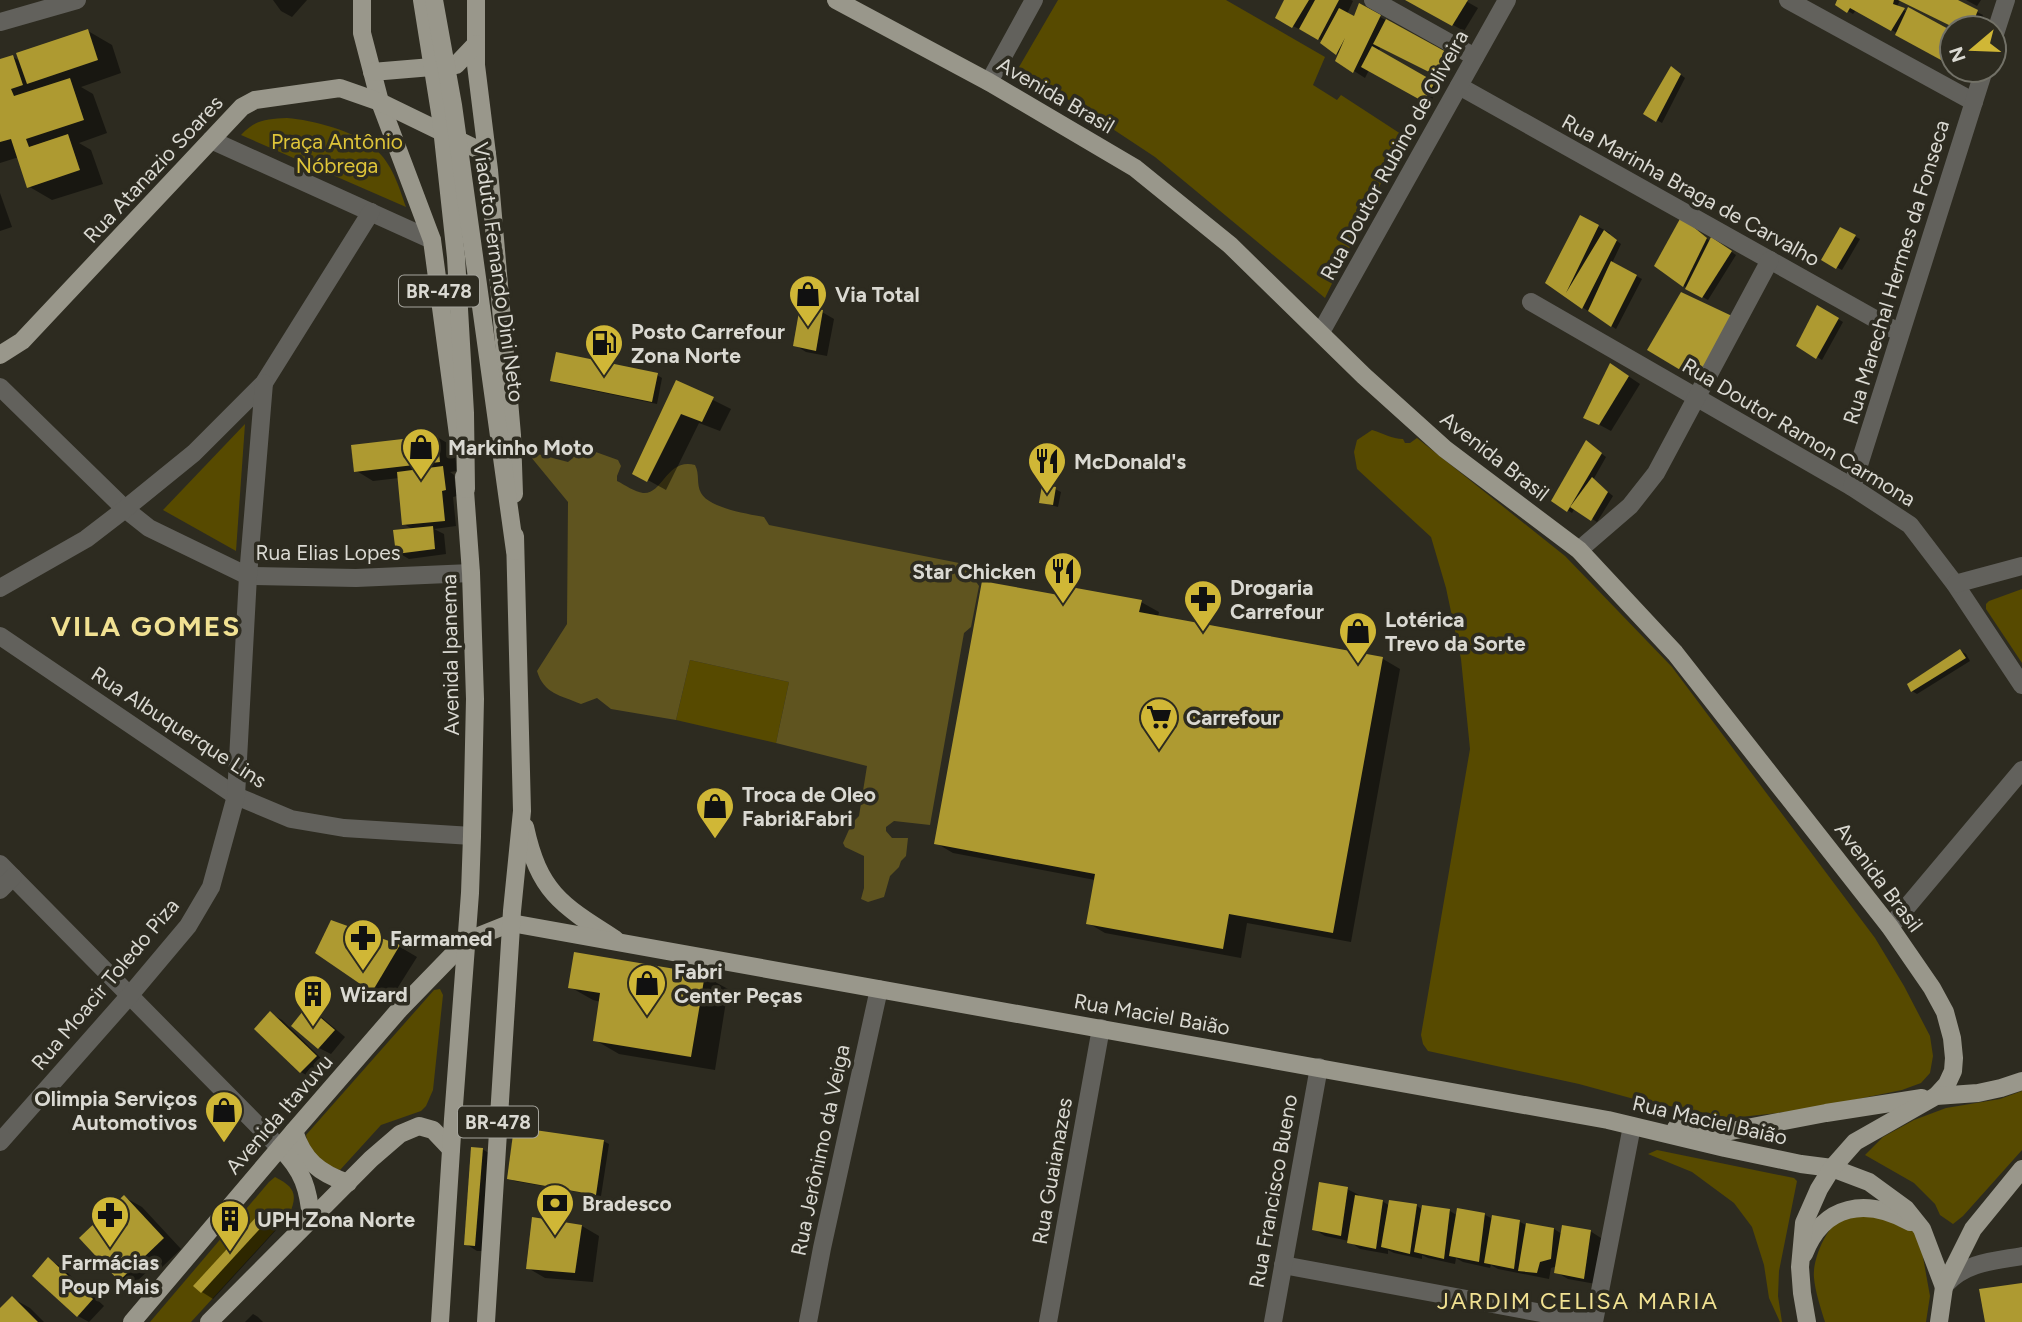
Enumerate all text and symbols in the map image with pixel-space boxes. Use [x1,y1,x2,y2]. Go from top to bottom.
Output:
north arrow [1938,14,2008,84]
street label: Rua Doutor Rubino de Oliveira [1315,26,1473,284]
text: N [1944,44,1971,65]
street label: Avenida Brasil [993,51,1119,139]
street label: Rua Atanazio Soares [78,90,228,248]
street label: Rua Marinha Braga de Carvalho [1558,108,1824,272]
street label: Rua Marechal Hermes da Fonseca [1838,117,1954,427]
park label: Praça Antônio Nóbrega [271,129,403,178]
street label: Viaduto Fernando Dini Neto [468,141,530,403]
shop icon: Via Total [787,273,829,328]
road number: BR-478 [399,276,479,306]
place label: Via Total [835,282,920,307]
place label: Posto Carrefour Zona Norte [631,319,785,368]
fuel station icon: Posto Carrefour Zona Norte [583,322,625,377]
street label: Rua Doutor Ramon Carmona [1678,352,1920,512]
street label: Avenida Brasil [1436,406,1554,506]
shop icon: Markinho Moto [400,426,442,481]
place label: Markinho Moto [448,435,594,460]
restaurant icon: McDonald's [1026,440,1068,495]
place label: McDonald's [1074,449,1186,474]
street label: Rua Elias Lopes [255,540,401,565]
restaurant icon: Star Chicken [1042,550,1084,605]
place label: Star Chicken [912,559,1036,584]
street label: Avenida Ipanema [436,574,464,736]
place label: Drogaria Carrefour [1230,575,1324,624]
pharmacy icon: Drogaria Carrefour [1182,578,1224,633]
place label: Lotérica Trevo da Sorte [1385,607,1526,656]
district label: VILA GOMES [51,609,241,643]
shop icon: Lotérica Trevo da Sorte [1337,610,1379,665]
street label: Rua Albuquerque Lins [87,661,271,793]
supermarket icon: Carrefour [1138,696,1180,751]
place label: Carrefour [1186,705,1280,730]
place label: Troca de Oleo Fabri&Fabri [742,782,876,831]
shop icon: Troca de Oleo Fabri&Fabri [694,785,736,840]
street label: Avenida Brasil [1830,817,1928,937]
street label: Rua Moacir Toledo Piza [26,893,184,1075]
pharmacy icon: Farmamed [342,917,384,972]
place label: Farmamed [390,926,493,951]
place label: Fabri Center Peças [674,959,802,1008]
shop icon: Fabri Center Peças [626,962,668,1017]
building icon: Wizard [292,973,334,1028]
place label: Wizard [340,982,408,1007]
street label: Rua Maciel Baião [1072,988,1232,1040]
street label: Rua Jerônimo da Veiga [785,1042,855,1258]
street label: Avenida Itavuvu [220,1049,338,1179]
place label: Olimpia Serviços Automotivos [34,1086,197,1135]
shop icon: Olimpia Serviços Automotivos [203,1089,245,1144]
street label: Rua Maciel Baião [1630,1090,1790,1150]
street label: Rua Francisco Bueno [1244,1092,1302,1290]
street label: Rua Guaianazes [1027,1096,1077,1246]
road number: BR-478 [458,1106,538,1138]
bank icon: Bradesco [534,1182,576,1237]
place label: Bradesco [582,1191,672,1216]
pharmacy icon: Farmácias Poup Mais [89,1194,131,1249]
building icon: UPH Zona Norte [209,1198,251,1253]
place label: UPH Zona Norte [257,1207,415,1232]
place label: Farmácias Poup Mais [61,1250,160,1299]
district label: JARDIM CELISA MARIA [1437,1287,1719,1315]

